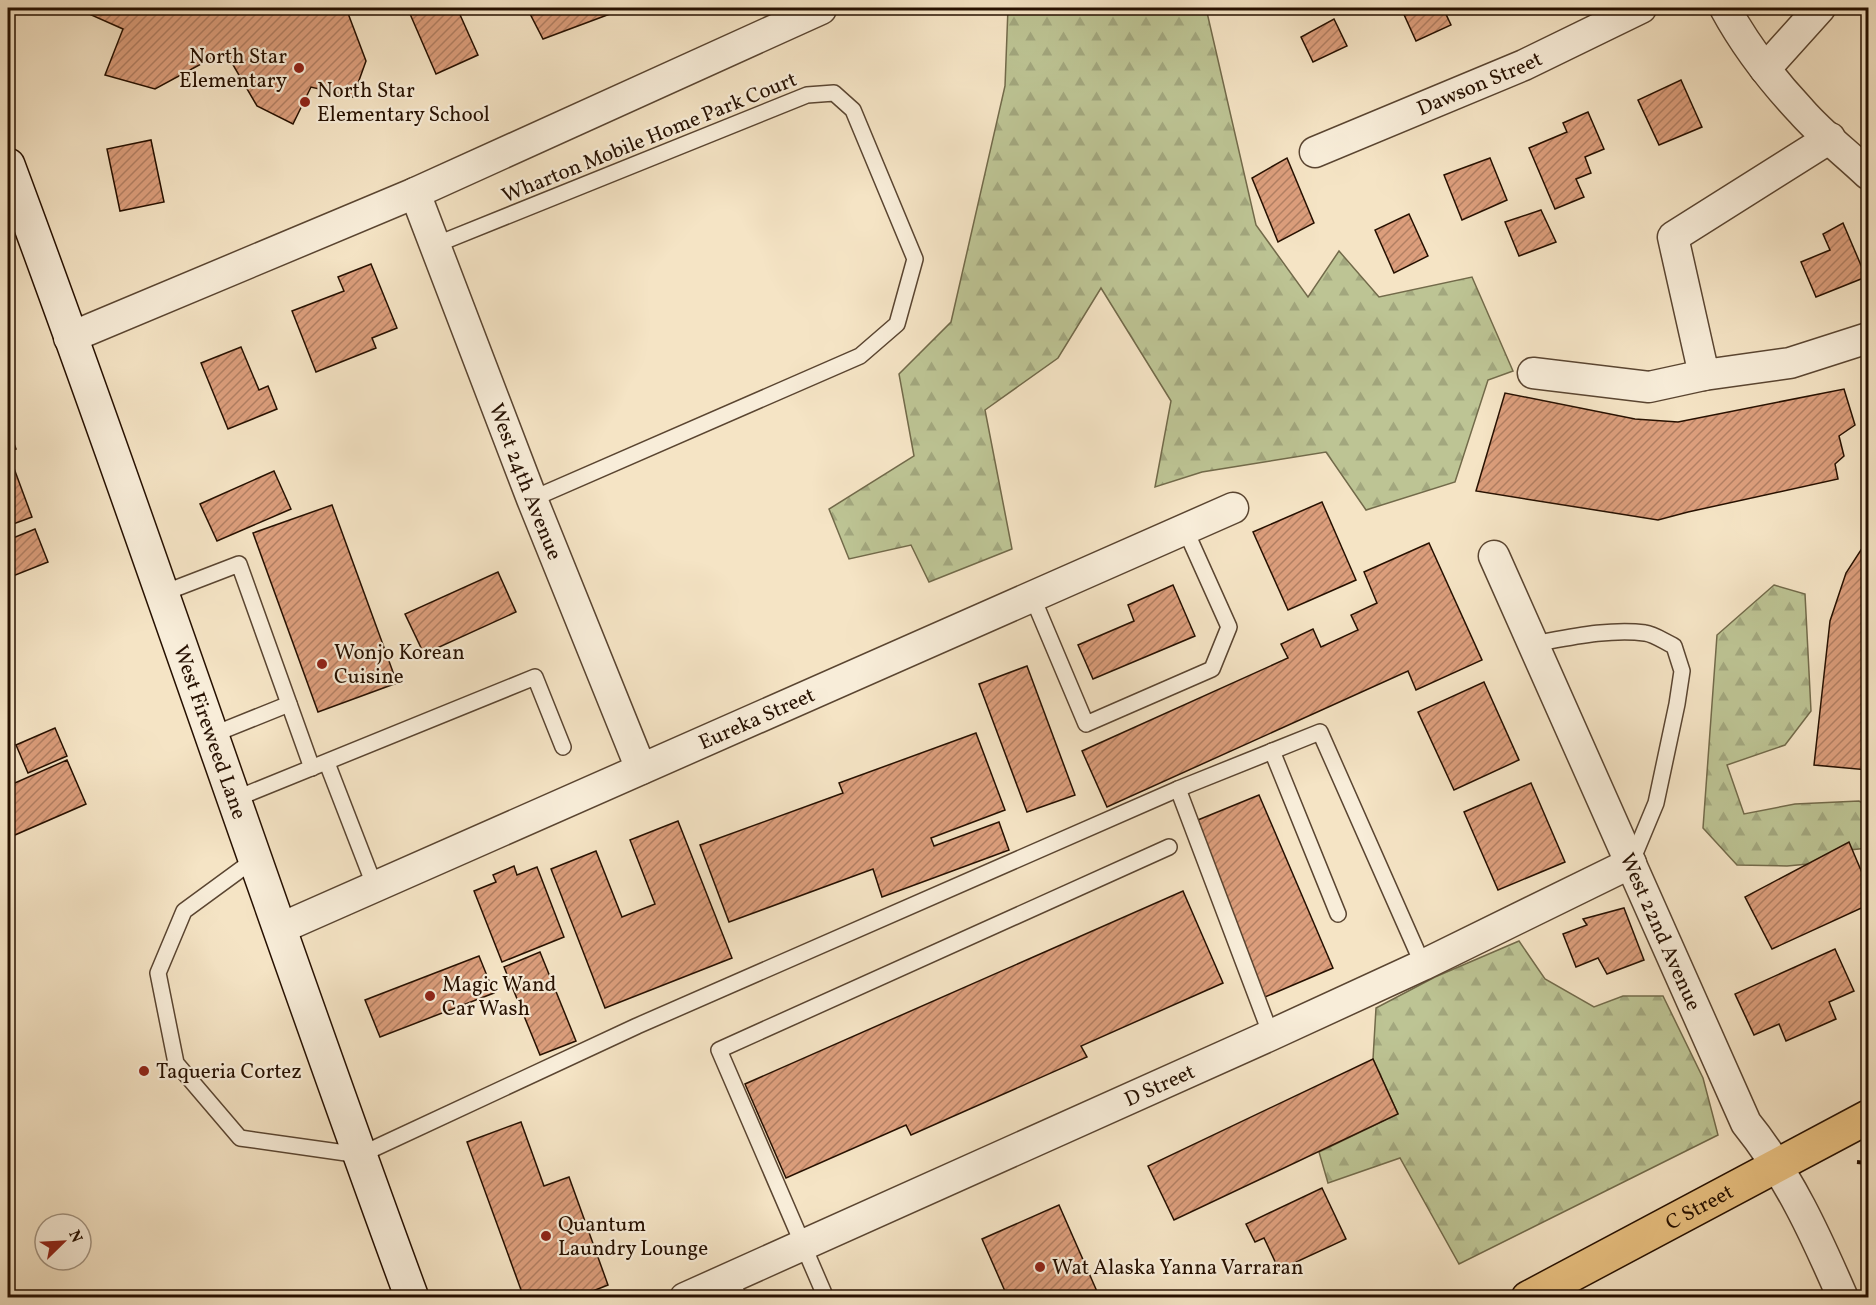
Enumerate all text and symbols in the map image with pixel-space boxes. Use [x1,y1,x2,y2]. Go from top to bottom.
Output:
place label: North Star Elementary [179,43,288,96]
street label: Dawson Street [1413,45,1548,124]
marker: North Star Elementary [292,61,306,75]
street label: Wharton Mobile Home Park Court [498,66,801,211]
place label: North Star Elementary School [317,77,490,130]
marker: North Star Elementary School [298,95,312,109]
street label: West 24th Avenue [481,399,568,565]
place label: Wonjo Korean Cuisine [334,639,465,692]
street label: West Fireweed Lane [165,641,253,823]
marker: Wonjo Korean Cuisine [315,657,329,671]
street label: Eureka Street [694,681,820,758]
street label: West 22nd Avenue [1612,849,1707,1016]
place label: Magic Wand Car Wash [442,971,556,1024]
marker: Magic Wand Car Wash [423,989,437,1003]
place label: Taqueria Cortez [156,1058,302,1087]
street label: D Street [1120,1058,1200,1115]
marker: Taqueria Cortez [137,1064,151,1078]
street label: C Street [1661,1178,1739,1238]
place label: Quantum Laundry Lounge [558,1211,708,1264]
north arrow [33,1212,93,1272]
text: N [62,1227,87,1247]
marker: Quantum Laundry Lounge [539,1229,553,1243]
place label: Wat Alaska Yanna Varraran [1052,1254,1304,1283]
marker: Wat Alaska Yanna Varraran [1033,1260,1047,1274]

